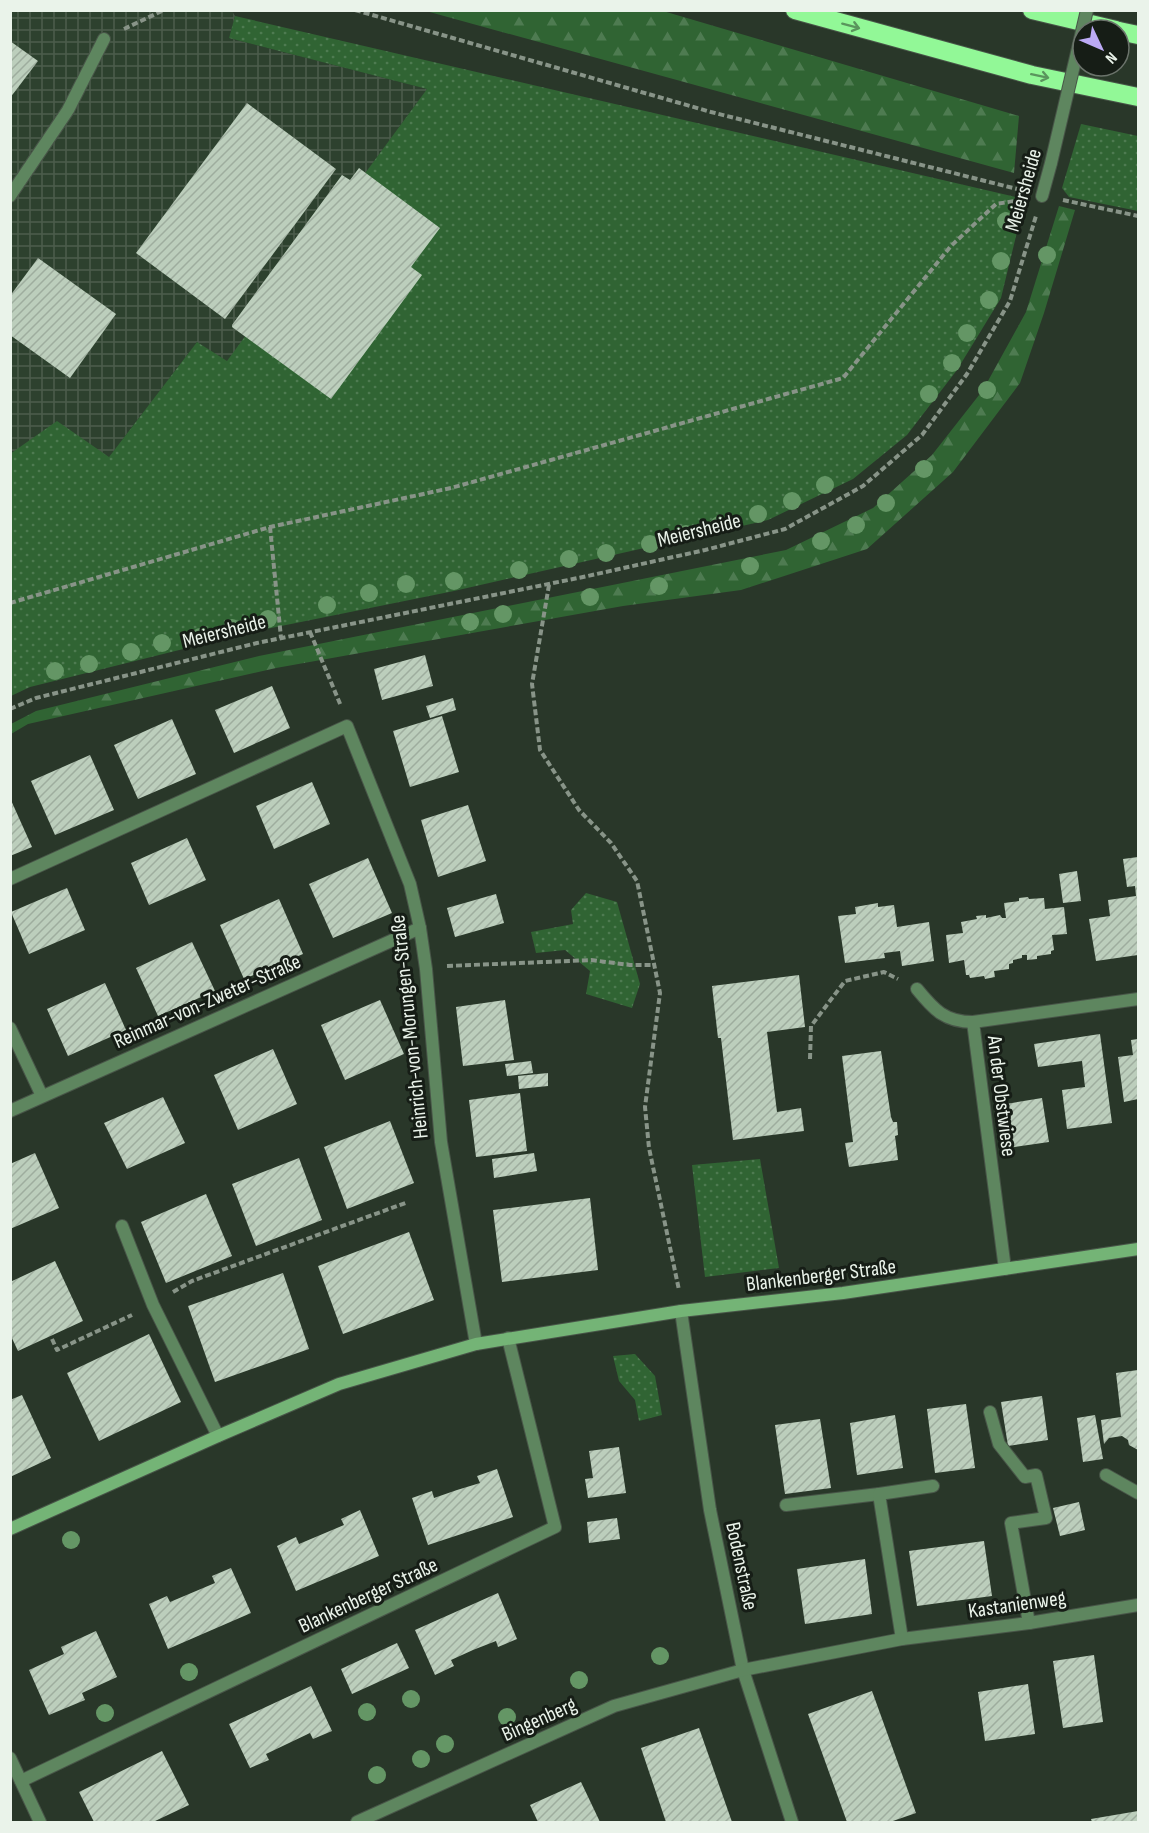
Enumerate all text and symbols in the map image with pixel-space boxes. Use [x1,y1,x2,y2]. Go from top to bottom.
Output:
north arrow [1071,18,1131,78]
one-way arrow [841,21,860,32]
text: N [1101,48,1121,67]
one-way arrow [1030,71,1049,83]
street label: Meiersheide [1000,146,1047,234]
street label: Meiersheide [655,508,743,553]
street label: Meiersheide [180,609,268,654]
street label: Heinrich-von-Morungen-Straße [385,914,434,1140]
street label: Reinmar-von-Zweter-Straße [110,949,305,1054]
street label: An der Obstwiese [982,1033,1021,1158]
street label: Blankenberger Straße [745,1254,897,1297]
street label: Bodenstraße [720,1520,763,1612]
street label: Blankenberger Straße [295,1552,442,1639]
street label: Kastanienweg [967,1585,1067,1624]
street label: Bingenberg [498,1692,580,1747]

